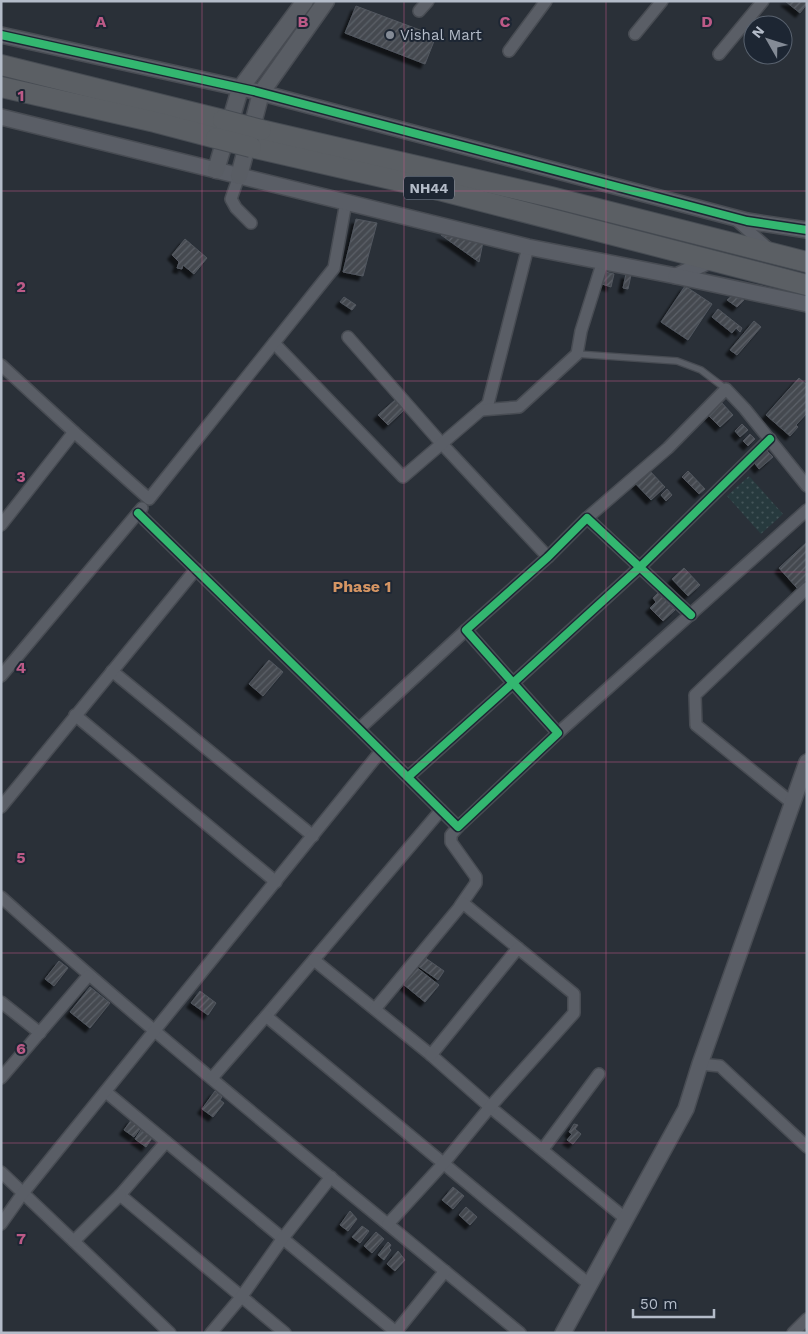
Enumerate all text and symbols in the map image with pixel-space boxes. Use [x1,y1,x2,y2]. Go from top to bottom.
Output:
text: A [96,12,107,31]
text: B [298,12,309,31]
text: C [500,12,511,31]
text: D [701,12,713,31]
north arrow [743,15,793,65]
text: N [748,23,767,41]
place label: Vishal Mart [400,26,482,44]
marker: Vishal Mart [384,29,396,41]
text: 1 [18,86,24,105]
road number: NH44 [404,177,454,200]
text: 2 [16,277,26,296]
text: 3 [16,467,26,486]
district label: Phase 1 [333,577,391,596]
text: 4 [16,658,26,677]
text: 5 [16,848,26,867]
text: 6 [16,1039,26,1058]
text: 7 [16,1229,26,1248]
scale bar [633,1286,714,1318]
text: 50 m [640,1295,677,1313]

